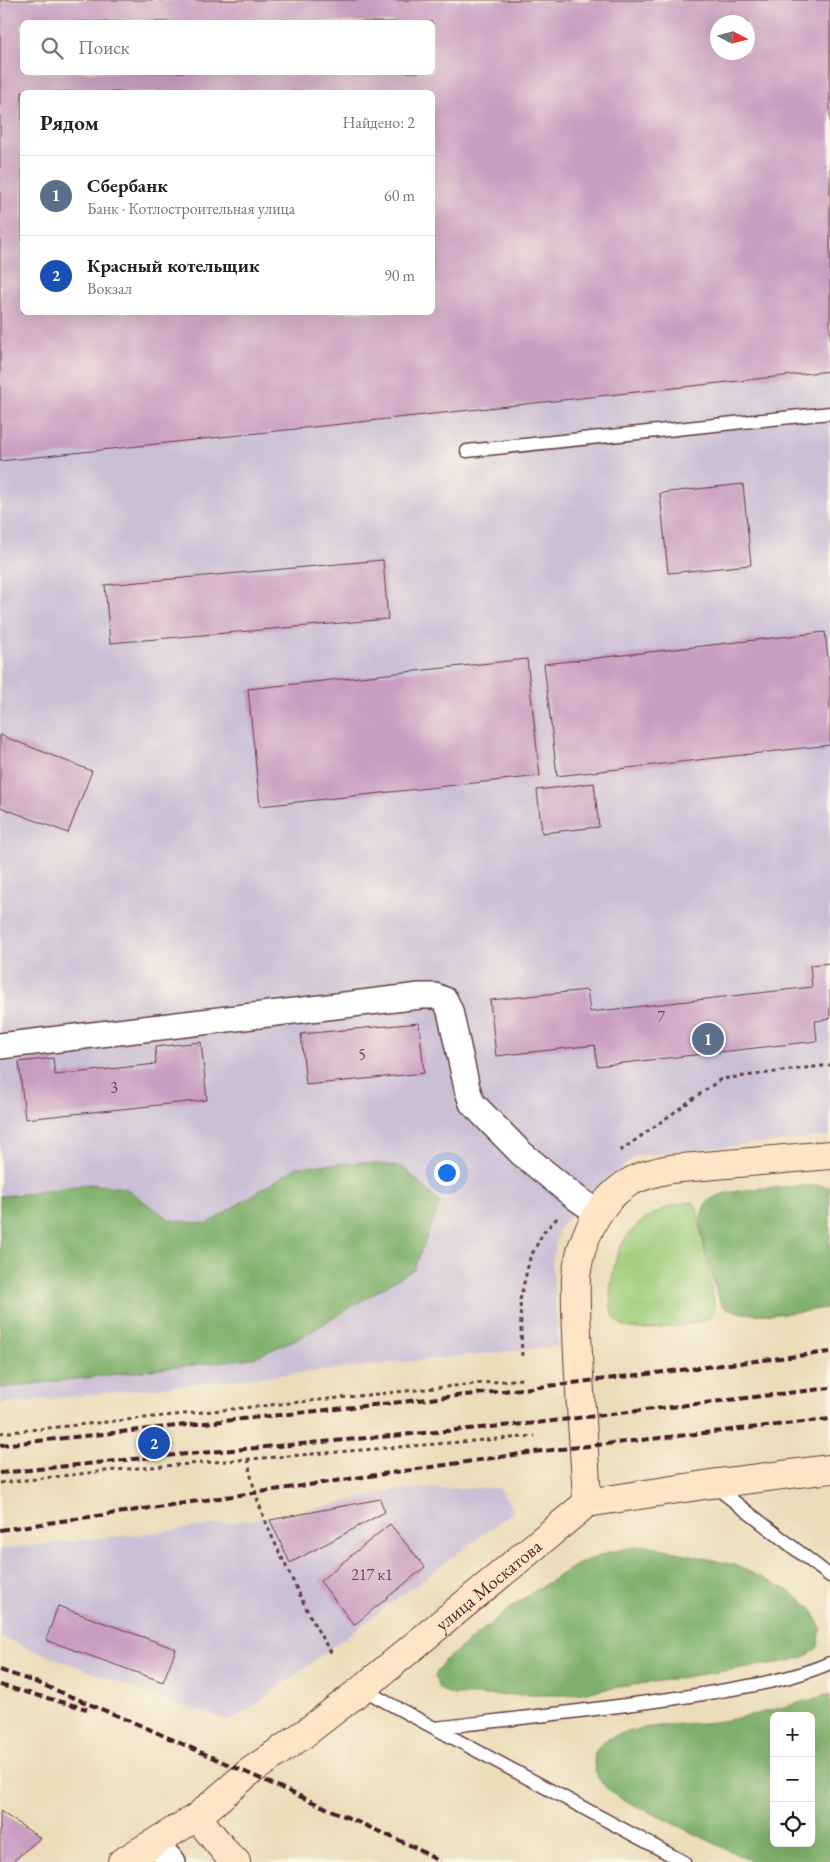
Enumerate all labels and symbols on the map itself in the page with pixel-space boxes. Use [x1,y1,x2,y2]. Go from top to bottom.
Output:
north arrow [710,15,755,60]
house number: 7 [657,1006,665,1027]
pin: 1 [692,1020,724,1058]
house number: 5 [358,1044,366,1065]
house number: 3 [110,1077,118,1098]
your location [434,1160,460,1186]
pin: 2 [138,1424,170,1462]
street label: улица Москатова [430,1533,547,1636]
house number: 217 к1 [351,1564,393,1585]

